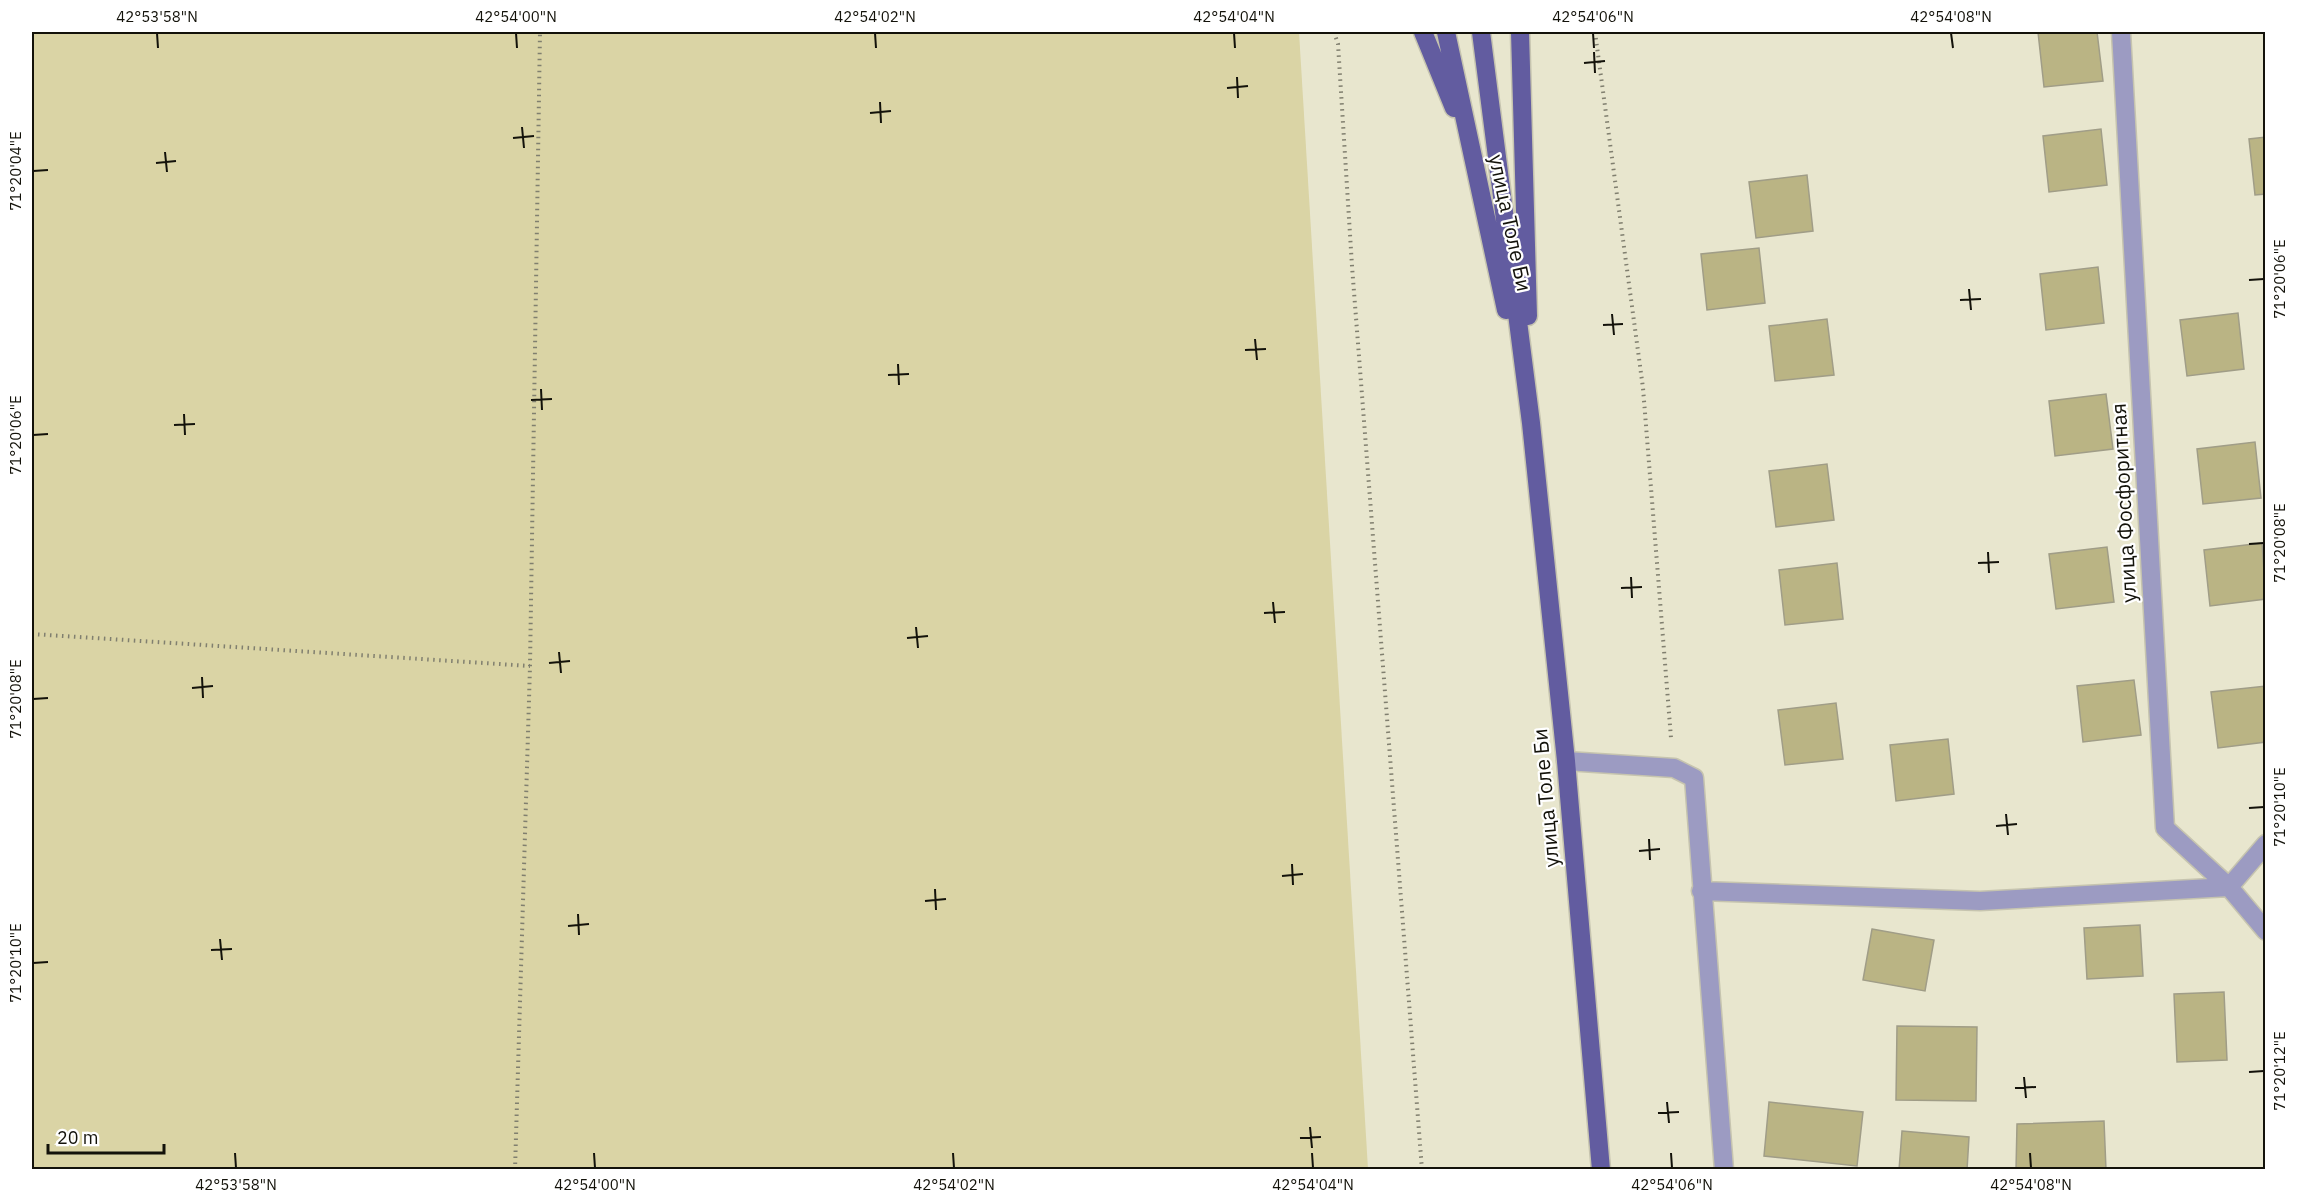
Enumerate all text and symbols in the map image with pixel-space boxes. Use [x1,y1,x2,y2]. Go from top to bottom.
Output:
text: 42°53'58"N [116,7,198,26]
text: 42°54'00"N [475,7,557,26]
text: 42°54'02"N [834,7,916,26]
text: 42°54'04"N [1193,7,1275,26]
text: 42°54'06"N [1552,7,1634,26]
text: 42°54'08"N [1910,7,1992,26]
text: 71°20'04"E [6,131,25,211]
street label: улица Толе Би [1483,152,1539,294]
text: 71°20'06"E [2270,239,2289,319]
text: 71°20'06"E [6,395,25,475]
street label: улица Фосфоритная [2104,403,2142,604]
text: 71°20'08"E [2270,503,2289,583]
text: 71°20'08"E [6,659,25,739]
street label: улица Толе Би [1525,727,1565,869]
text: 71°20'10"E [2270,767,2289,847]
text: 71°20'10"E [6,923,25,1003]
text: 71°20'12"E [2270,1031,2289,1111]
scale bar [48,1117,164,1155]
text: 20 m [57,1126,99,1149]
text: 42°53'58"N [195,1175,277,1194]
text: 42°54'00"N [554,1175,636,1194]
text: 42°54'02"N [913,1175,995,1194]
text: 42°54'04"N [1272,1175,1354,1194]
text: 42°54'06"N [1631,1175,1713,1194]
text: 42°54'08"N [1990,1175,2072,1194]

